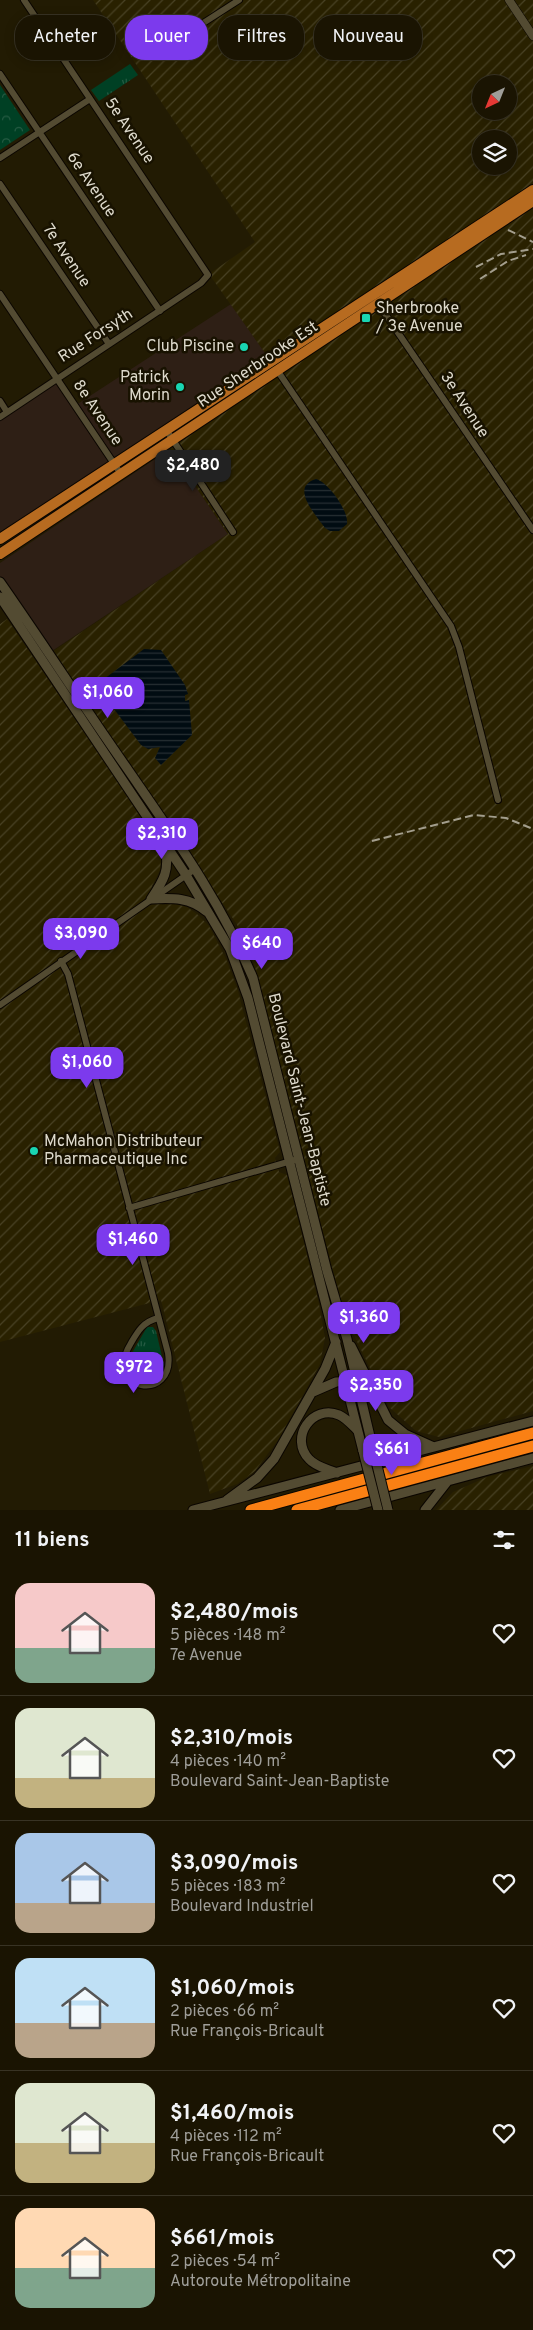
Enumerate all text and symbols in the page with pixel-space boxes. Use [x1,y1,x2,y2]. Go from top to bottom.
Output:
chip: Acheter [15,15,115,60]
chip: Louer [125,15,208,60]
chip: Filtres [218,15,304,60]
chip: Nouveau [314,15,422,60]
north arrow [472,75,518,120]
map controls [472,75,517,175]
street label: 5e Avenue [100,94,158,168]
button: layers [472,130,517,175]
street label: 6e Avenue [62,148,120,222]
street label: 7e Avenue [38,221,94,291]
place label: Sherbrooke / 3e Avenue [375,299,463,337]
street label: Rue Forsyth [55,304,137,368]
marker: Sherbrooke / 3e Avenue [360,312,372,324]
street label: Rue Sherbrooke Est [194,317,322,413]
place label: Club Piscine [146,337,234,357]
marker: Club Piscine [238,341,250,353]
place label: Patrick Morin [120,368,170,406]
street label: 3e Avenue [435,368,493,442]
street label: 8e Avenue [68,376,126,450]
marker: Patrick Morin [174,381,186,393]
pin: $2,480 [152,450,234,492]
text: $2,480 [166,456,220,476]
pin: $1,060 [67,676,149,719]
text: $1,060 [82,683,134,703]
pin: $2,310 [121,818,203,860]
text: $2,310 [137,824,187,844]
pin: $3,090 [40,918,122,960]
text: $3,090 [54,924,108,944]
pin: $640 [232,928,292,970]
text: $640 [242,934,282,954]
street label: Boulevard Saint-Jean-Baptiste [263,991,335,1209]
pin: $1,060 [46,1046,128,1089]
text: $1,060 [61,1053,113,1073]
place label: McMahon Distributeur Pharmaceutique Inc [44,1132,202,1170]
marker: McMahon Distributeur Pharmaceutique Inc [28,1145,40,1157]
pin: $1,460 [92,1224,174,1266]
text: $1,460 [108,1230,158,1250]
pin: $1,360 [323,1302,405,1344]
text: $1,360 [339,1308,389,1328]
pin: $972 [104,1352,164,1394]
text: $972 [115,1358,153,1378]
pin: $2,350 [335,1370,417,1412]
text: $2,350 [349,1376,403,1396]
pin: $661 [362,1434,422,1476]
text: $661 [374,1440,410,1460]
icon: filters [490,1526,518,1554]
text: 11 biens [15,1527,90,1554]
text: $2,480/mois [170,1599,299,1626]
icon: home [55,1603,115,1663]
icon: heart [490,1619,518,1647]
text: 5 pièces · 148 m² [170,1626,285,1646]
text: 7e Avenue [170,1646,242,1666]
text: $2,310/mois [170,1725,293,1752]
icon: home [55,1728,115,1788]
icon: heart [490,1744,518,1772]
text: 4 pièces · 140 m² [170,1752,286,1772]
text: Boulevard Saint-Jean-Baptiste [170,1772,389,1792]
text: $3,090/mois [170,1850,298,1877]
icon: home [55,1853,115,1913]
icon: heart [490,1869,518,1897]
text: 5 pièces · 183 m² [170,1877,286,1897]
text: Boulevard Industriel [170,1897,314,1917]
text: $1,060/mois [170,1975,295,2002]
icon: home [55,1978,115,2038]
icon: heart [490,1994,518,2022]
text: 2 pièces · 66 m² [170,2002,279,2022]
text: Rue François-Bricault [170,2022,324,2042]
text: $1,460/mois [170,2100,294,2127]
icon: home [55,2103,115,2163]
icon: heart [490,2119,518,2147]
text: 4 pièces · 112 m² [170,2127,282,2147]
text: Rue François-Bricault [170,2147,324,2167]
text: $661/mois [170,2225,275,2252]
icon: home [55,2228,115,2288]
icon: heart [490,2244,518,2272]
text: 2 pièces · 54 m² [170,2252,280,2272]
text: Autoroute Métropolitaine [170,2272,351,2292]

